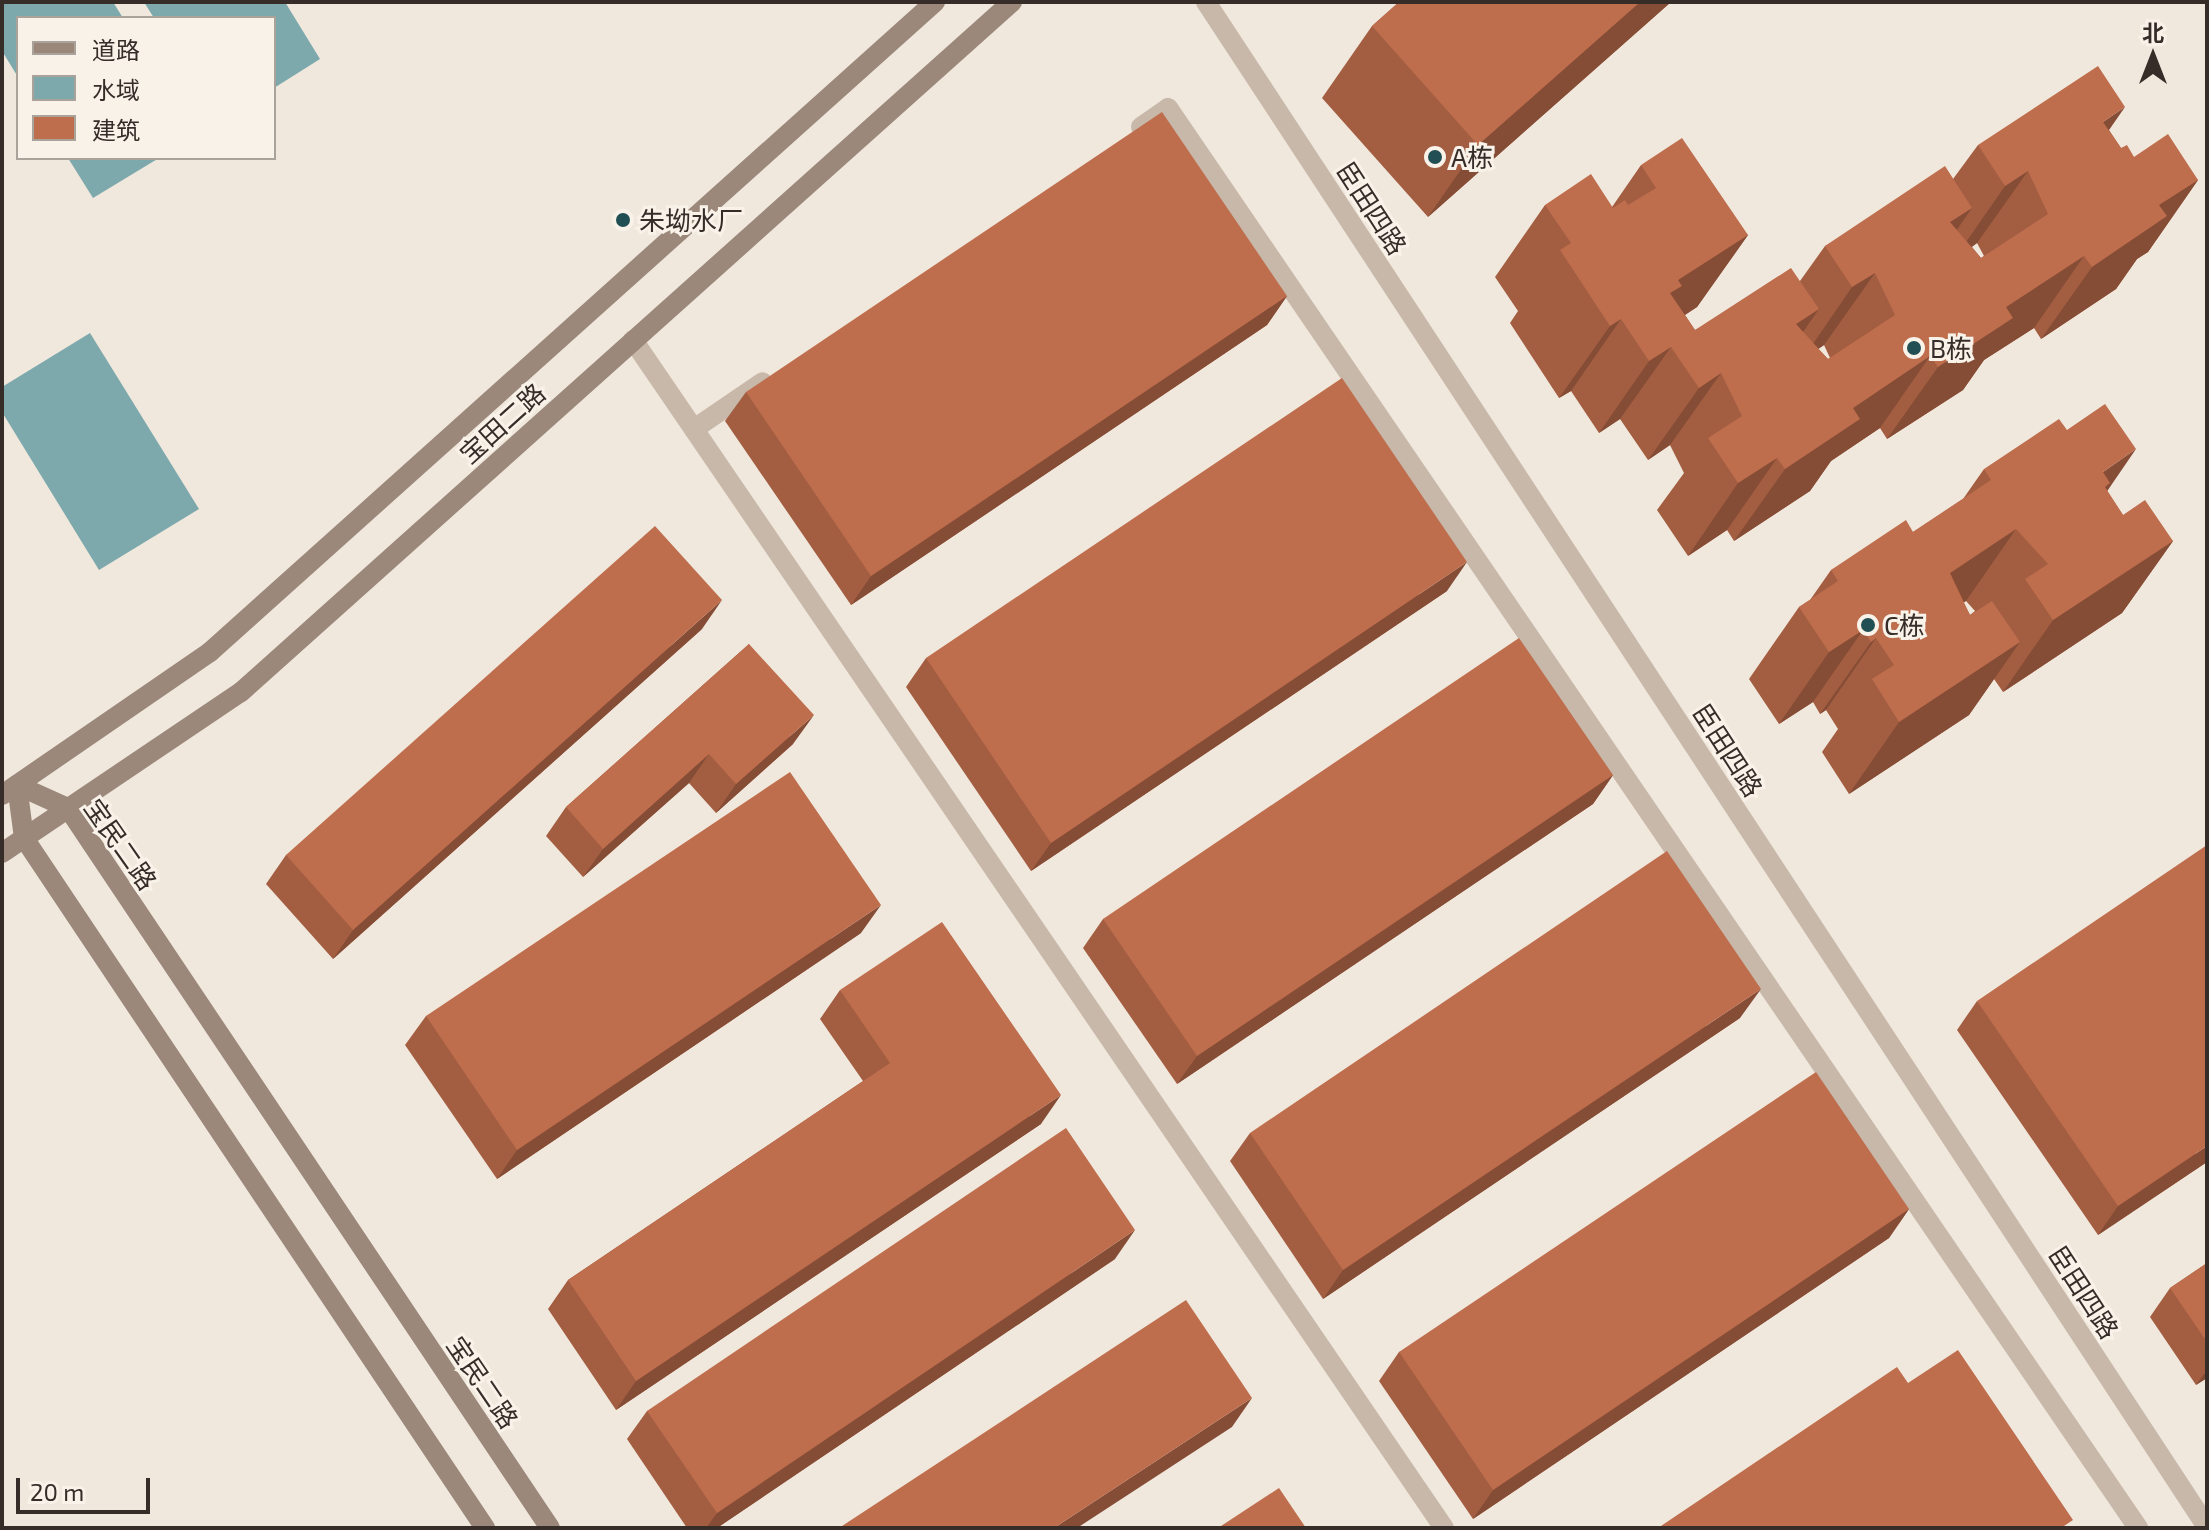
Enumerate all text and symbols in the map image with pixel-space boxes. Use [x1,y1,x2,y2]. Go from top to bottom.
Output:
legend [16,16,276,160]
north arrow [2113,16,2193,96]
text: 北 [2142,19,2164,45]
text: 道路 [92,35,140,64]
text: 水域 [92,75,140,104]
text: 建筑 [92,115,140,144]
place label: A栋 [1451,141,1493,173]
marker: A栋 [1426,148,1444,166]
street label: 臣田四路 [1331,156,1413,260]
place label: 朱坳水厂 [639,204,743,236]
marker: 朱坳水厂 [614,211,632,229]
place label: B栋 [1930,332,1972,364]
marker: B栋 [1905,339,1923,357]
street label: 宝田二路 [453,377,551,469]
place label: C栋 [1884,609,1925,641]
marker: C栋 [1859,616,1877,634]
street label: 臣田四路 [1687,698,1769,802]
street label: 宝民二路 [78,792,164,896]
street label: 臣田四路 [2043,1240,2125,1344]
street label: 宝民二路 [441,1330,525,1434]
scale bar [20,1462,154,1512]
text: 20 m [30,1477,84,1506]

